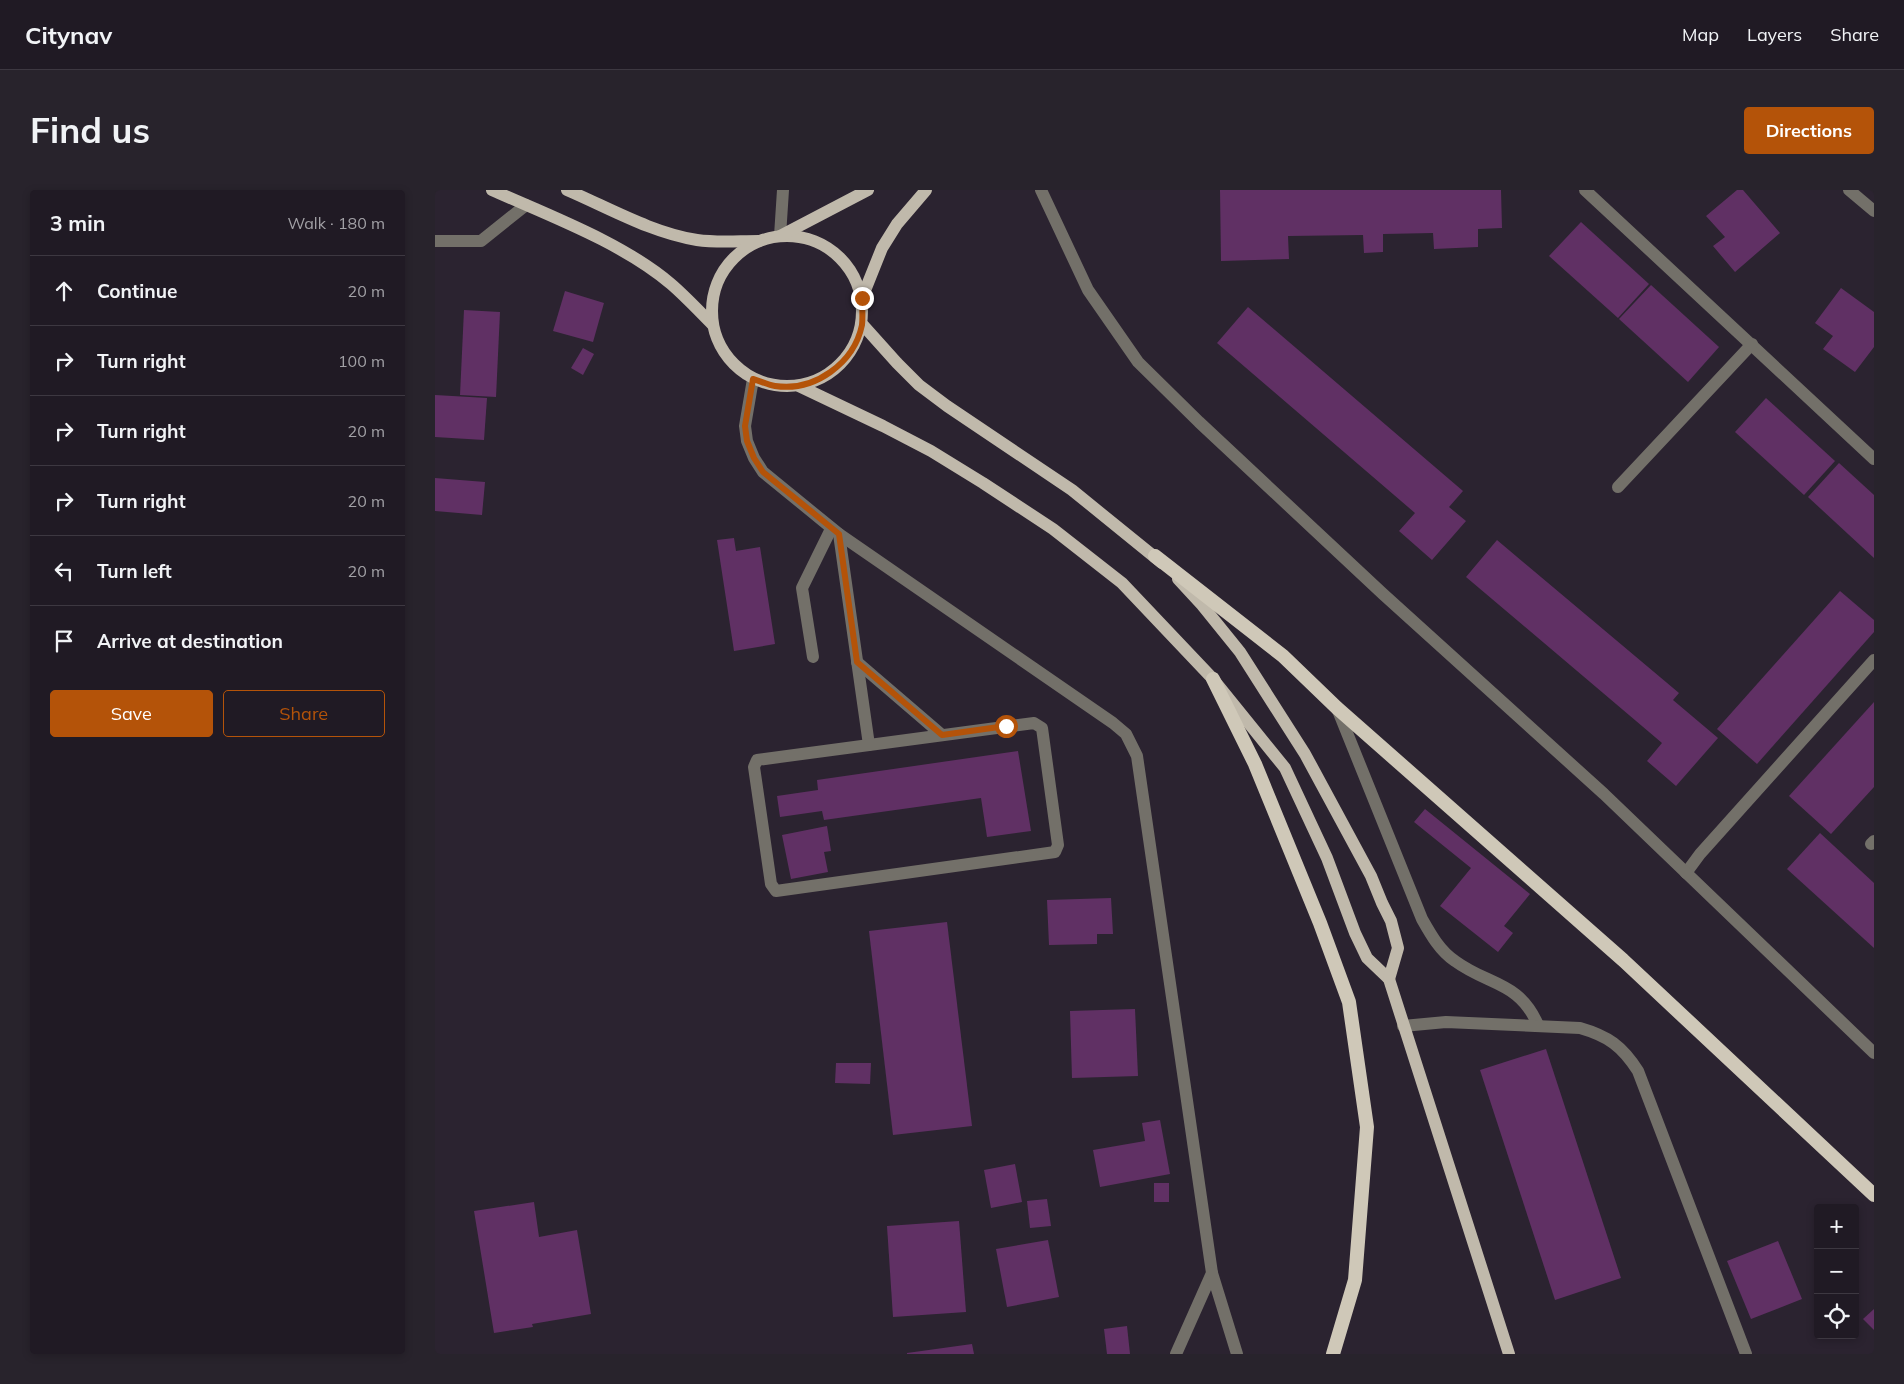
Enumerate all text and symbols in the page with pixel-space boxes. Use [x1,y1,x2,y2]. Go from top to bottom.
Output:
text: Citynav [25,20,112,50]
text: Map [1682,23,1719,46]
text: Layers [1747,23,1802,46]
text: Share [1830,23,1879,46]
button: Directions [1744,107,1874,154]
text: Find us [30,108,150,152]
text: 3 min [50,210,105,236]
text: Walk · 180 m [287,213,385,233]
icon: ahead [50,277,78,305]
text: Continue [97,279,177,303]
text: 20 m [348,281,385,301]
route end [851,287,874,310]
icon: right [50,347,78,375]
text: Turn right [97,349,186,373]
text: 100 m [338,351,385,371]
icon: right [50,417,78,445]
text: Turn right [97,419,186,443]
text: 20 m [348,421,385,441]
icon: right [50,487,78,515]
text: Turn right [97,489,186,513]
text: 20 m [348,491,385,511]
icon: left [50,557,78,585]
text: Turn left [97,559,172,583]
text: 20 m [348,561,385,581]
icon: arrive [50,627,78,655]
text: Arrive at destination [97,629,283,653]
button: Save [50,690,213,737]
button: Share [223,690,385,737]
route start [995,715,1018,738]
map controls [1814,1204,1859,1339]
button: + [1814,1204,1859,1249]
button: − [1814,1249,1859,1294]
button: locate [1814,1294,1859,1339]

